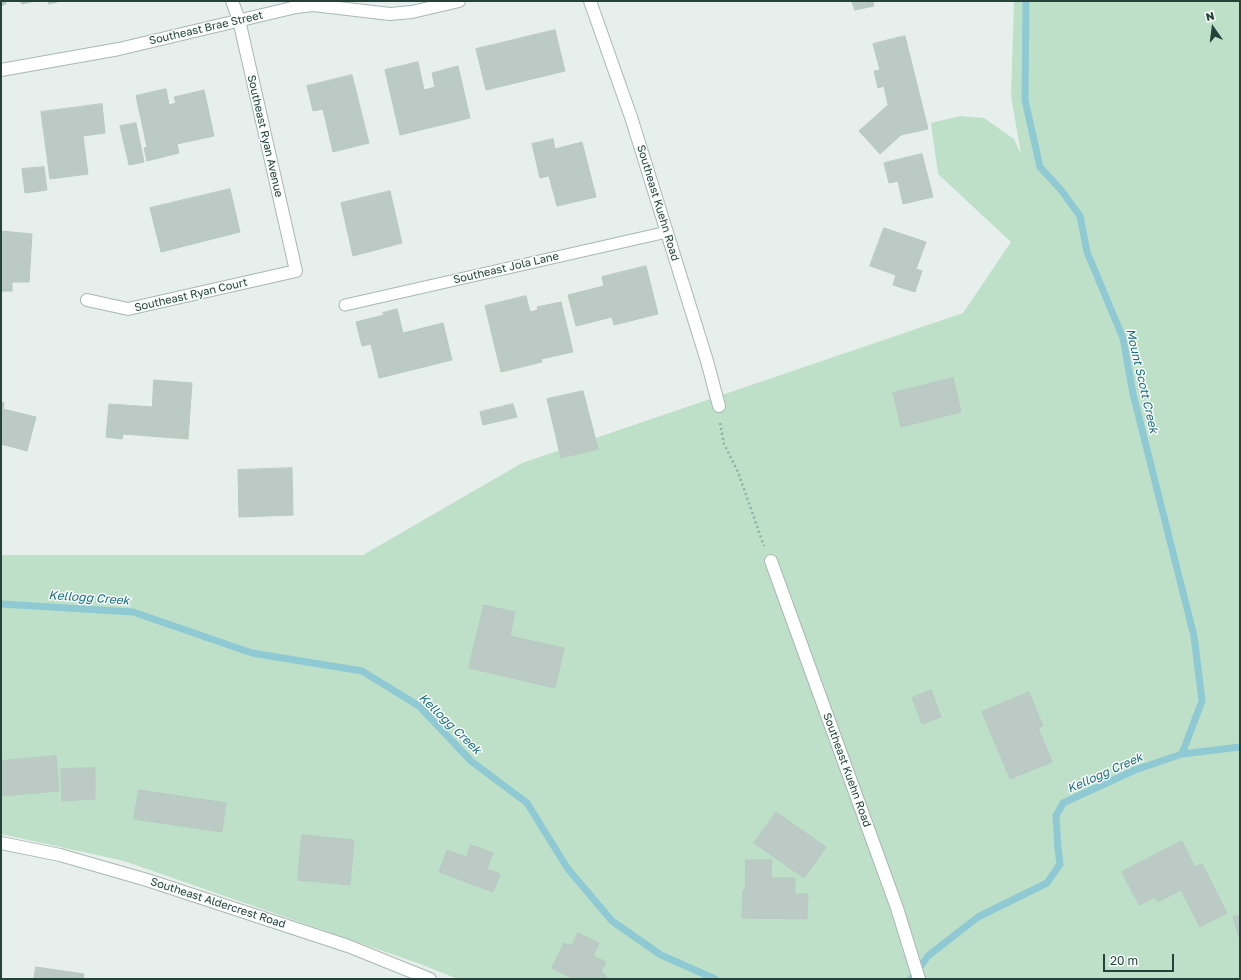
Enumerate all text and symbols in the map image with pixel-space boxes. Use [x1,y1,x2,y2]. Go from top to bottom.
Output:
street label: Southeast Brae Street [148,8,264,48]
north arrow [1193,8,1233,48]
text: N [1204,9,1216,23]
street label: Southeast Ryan Avenue [245,74,285,198]
street label: Southeast Kuehn Road [634,143,682,263]
street label: Southeast Jola Lane [452,249,560,287]
street label: Southeast Ryan Court [133,276,249,314]
water label: Mount Scott Creek [1123,327,1161,435]
water label: Kellogg Creek [48,588,130,608]
water label: Kellogg Creek [416,691,484,757]
street label: Southeast Kuehn Road [820,711,874,829]
water label: Kellogg Creek [1065,750,1145,796]
street label: Southeast Aldercrest Road [149,875,287,931]
scale bar [1105,946,1176,972]
text: 20 m [1110,953,1138,968]

